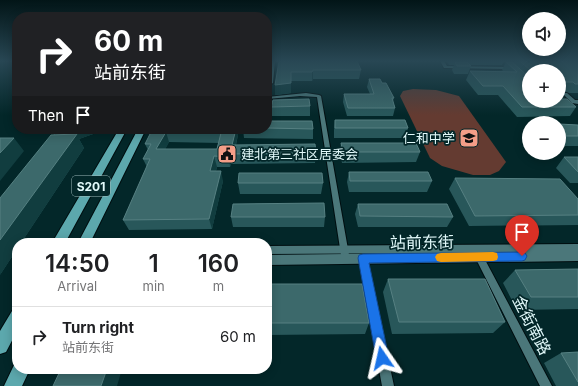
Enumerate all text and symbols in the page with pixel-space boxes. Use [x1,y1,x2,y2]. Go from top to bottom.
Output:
map controls [522,12,566,160]
button: sound [522,12,566,56]
text: 60 m [94,24,163,58]
icon: right [28,28,80,80]
text: 站前东街 [94,62,166,83]
button: + [522,64,566,108]
icon: arrive [72,104,94,126]
text: Then [28,106,64,125]
button: − [522,116,566,160]
school or university icon: 仁和中学 [458,127,480,149]
place label: 仁和中学 [403,130,455,146]
public building icon: 建北第三社区居委会 [216,143,238,165]
place label: 建北第三社区居委会 [241,146,358,162]
road number: S201 [72,176,110,196]
pin [505,215,539,256]
icon: arrive [511,221,533,243]
street label: 站前东街 [390,231,454,253]
text: 14:50 [45,249,110,278]
text: 1 [149,249,159,278]
text: 160 [198,249,239,278]
text: Arrival [57,278,97,294]
text: min [143,278,165,294]
text: m [213,278,224,294]
street label: 金街南路 [509,292,555,358]
text: Turn right [62,318,134,337]
icon: right [28,326,50,348]
text: 60 m [220,327,256,346]
position arrow [361,337,403,379]
text: 站前东街 [62,339,114,355]

